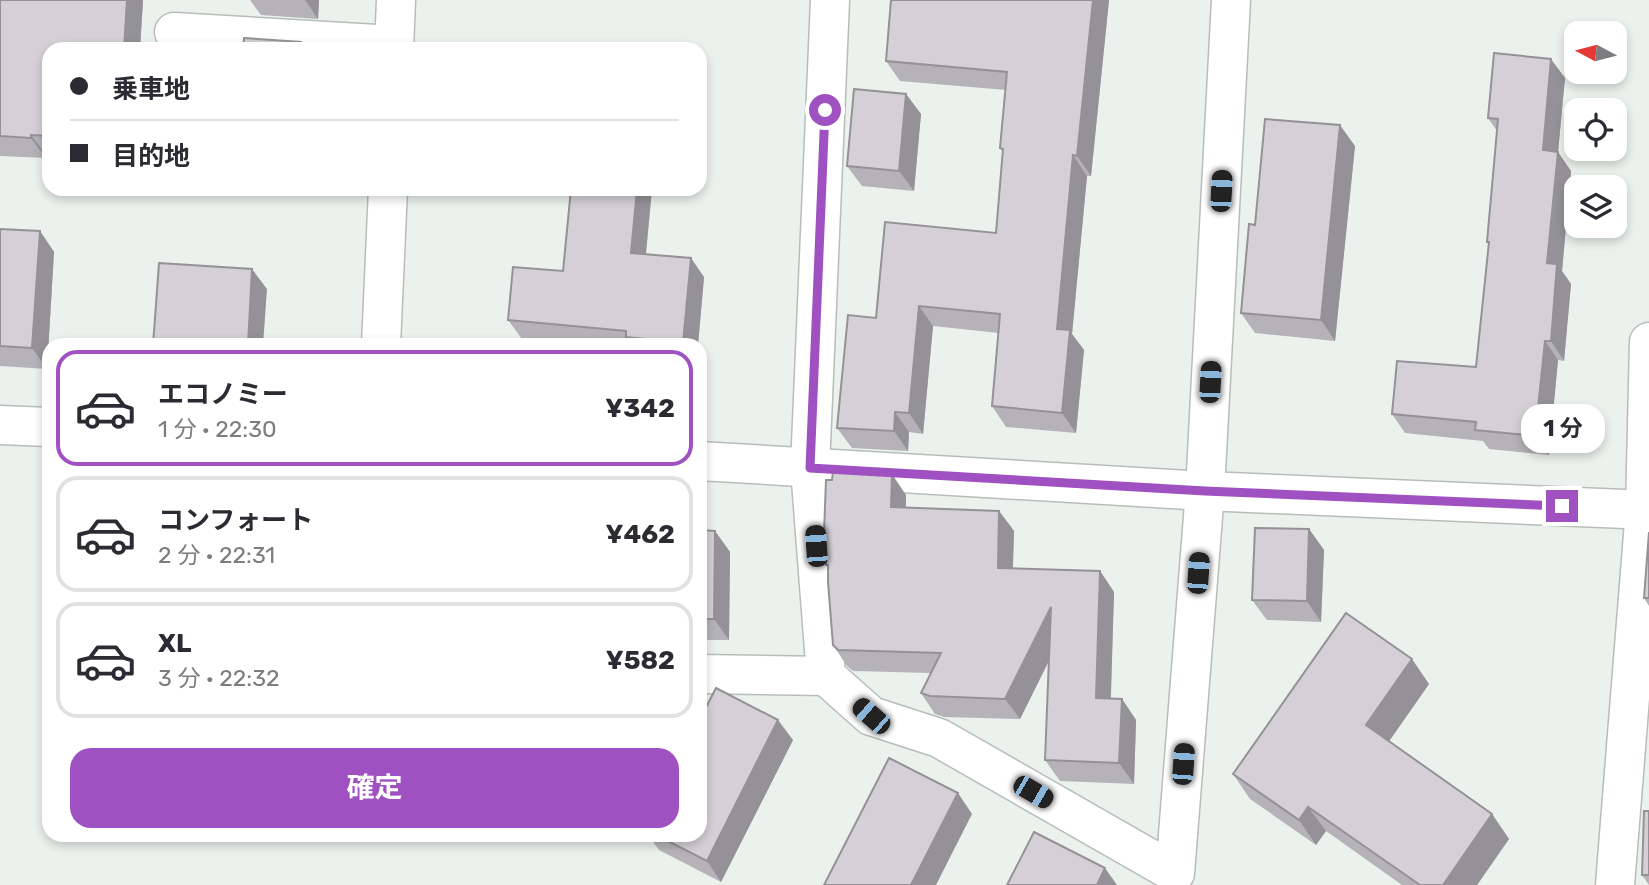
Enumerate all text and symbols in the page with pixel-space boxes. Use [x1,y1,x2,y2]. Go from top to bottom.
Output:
north arrow [1564,21,1628,84]
map controls [1564,21,1627,238]
text: 乗車地 [112,74,190,105]
route start [809,94,841,126]
button: locate [1564,98,1627,161]
text: 目的地 [112,141,190,172]
car [1210,169,1233,213]
button: layers [1564,175,1627,238]
car [1199,360,1222,404]
icon: car [74,377,137,440]
text: エコノミー [158,379,288,410]
text: ¥342 [605,393,675,424]
callout: 1 分 [1520,405,1604,454]
text: 1 分 [1543,414,1583,442]
text: 1 分 · 22:30 [158,415,277,443]
route end [1546,490,1578,522]
icon: car [74,503,137,566]
text: コンフォート [158,505,313,536]
text: ¥462 [606,519,675,550]
car [805,524,828,568]
text: 2 分 · 22:31 [158,541,275,569]
car [1187,551,1210,595]
text: XL [158,628,191,659]
icon: car [74,629,137,692]
text: ¥582 [606,645,675,676]
text: 3 分 · 22:32 [158,664,280,692]
car [849,694,894,738]
car [1172,742,1195,786]
button: 確定 [70,748,679,828]
car [1010,772,1057,812]

